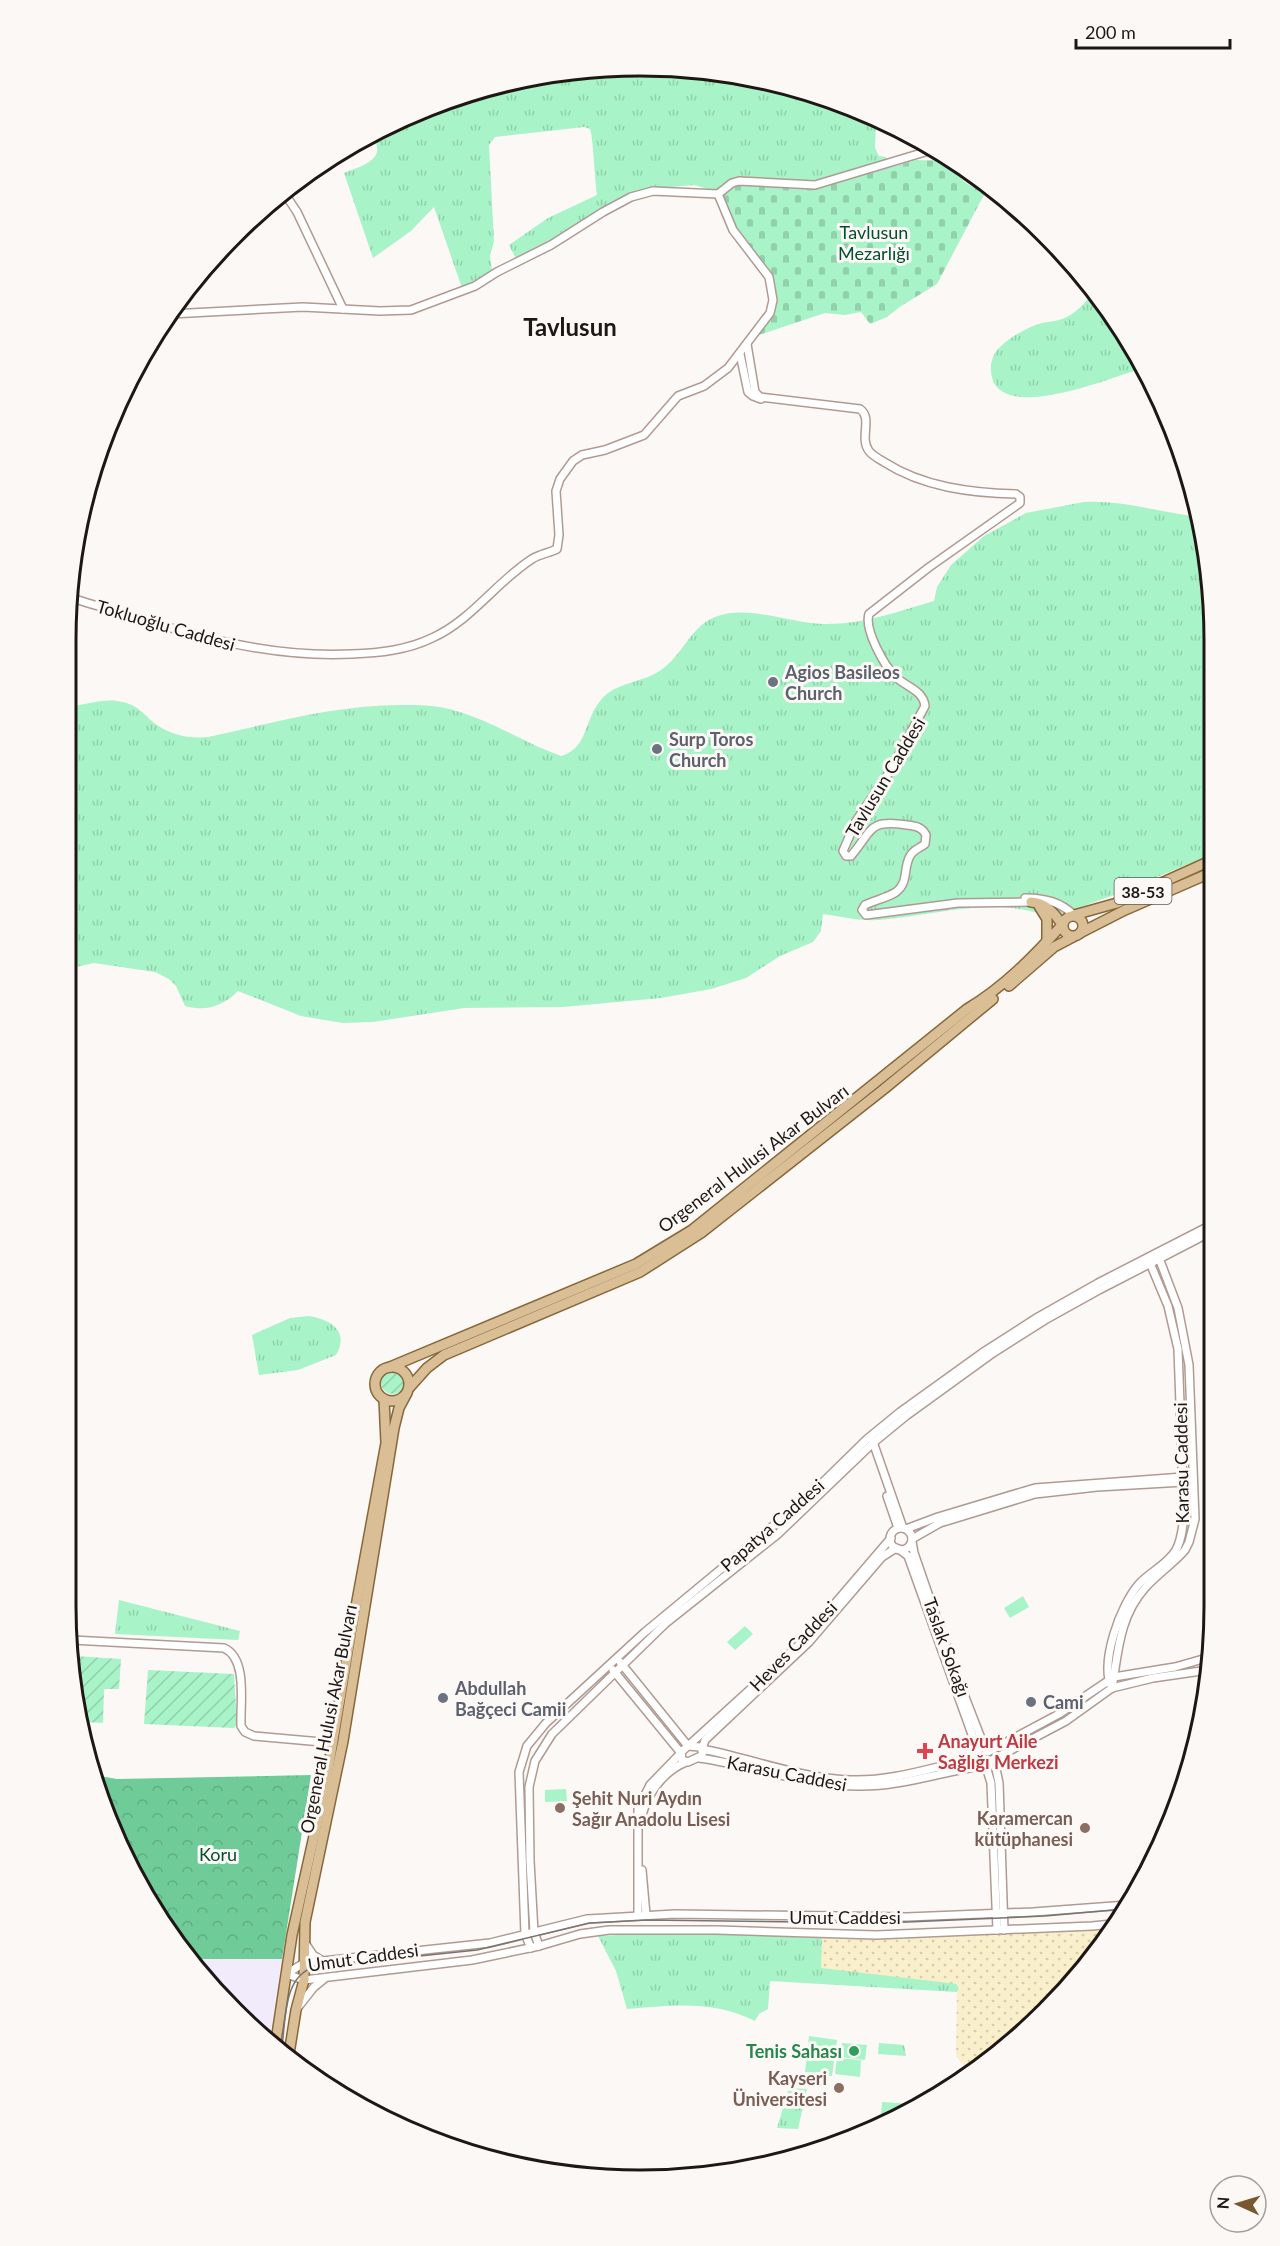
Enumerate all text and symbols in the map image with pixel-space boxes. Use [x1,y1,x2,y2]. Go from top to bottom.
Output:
scale bar [1076,12,1230,50]
text: 200 m [1085,21,1136,43]
park label: Tavlusun Mezarlığı [838,221,910,264]
district label: Tavlusun [523,312,617,341]
street label: Tokluoğlu Caddesi [94,595,238,655]
place label: Agios Basileos Church [784,661,900,704]
marker: Agios Basileos Church [766,675,780,689]
street label: Tavlusun Caddesi [841,713,929,841]
place label: Surp Toros Church [669,728,753,771]
marker: Surp Toros Church [650,742,664,756]
road number: 38-53 [1114,878,1172,904]
street label: Orgeneral Hulusi Akar Bulvarı [653,1079,853,1237]
street label: Karasu Caddesi [1169,1402,1193,1524]
street label: Papatya Caddesi [716,1474,828,1576]
street label: Taslak Sokağı [919,1594,975,1700]
street label: Heves Caddesi [745,1596,841,1696]
street label: Orgeneral Hulusi Akar Bulvarı [295,1603,361,1835]
place label: Abdullah Bağçeci Camii [454,1677,566,1720]
marker: Abdullah Bağçeci Camii [436,1691,450,1705]
place label: Cami [1043,1691,1084,1713]
marker: Cami [1024,1695,1038,1709]
place label: Anayurt Aile Sağlığı Merkezi [937,1730,1059,1773]
marker: Anayurt Aile Sağlığı Merkezi [916,1742,934,1760]
street label: Karasu Caddesi [725,1751,849,1795]
place label: Şehit Nuri Aydın Sağır Anadolu Lisesi [572,1787,730,1830]
marker: Şehit Nuri Aydın Sağır Anadolu Lisesi [553,1801,567,1815]
place label: Karamercan kütüphanesi [975,1807,1073,1850]
marker: Karamercan kütüphanesi [1078,1821,1092,1835]
park label: Koru [199,1843,237,1865]
street label: Umut Caddesi [789,1906,901,1928]
street label: Umut Caddesi [306,1938,420,1976]
place label: Tenis Sahası [746,2040,842,2062]
marker: Tenis Sahası [847,2044,861,2058]
place label: Kayseri Üniversitesi [732,2067,827,2110]
marker: Kayseri Üniversitesi [832,2081,846,2095]
north arrow [1208,2174,1268,2234]
text: N [1213,2196,1232,2210]

